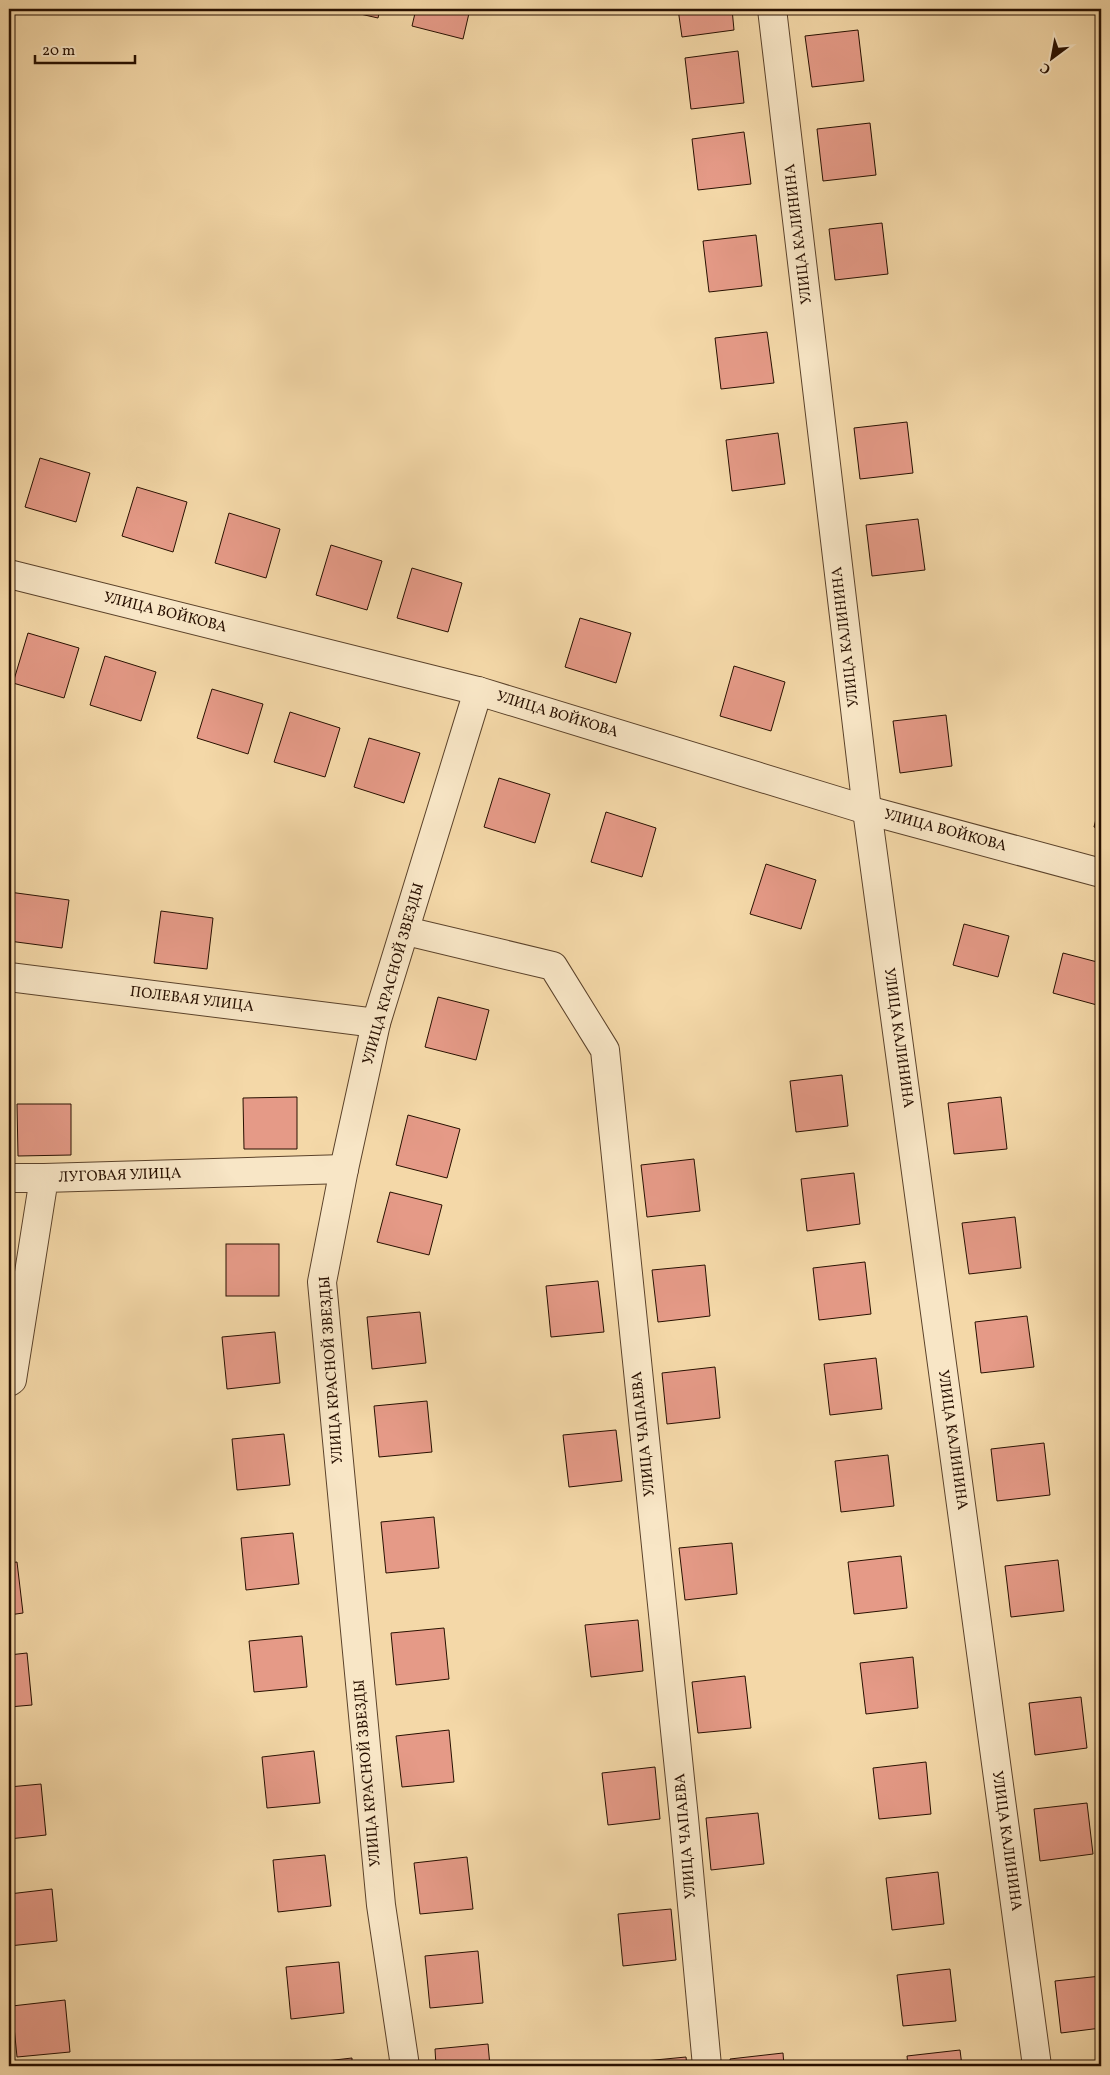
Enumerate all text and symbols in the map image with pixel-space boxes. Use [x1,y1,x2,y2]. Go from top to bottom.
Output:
scale bar [35,32,135,64]
north arrow [1028,32,1078,82]
text: 20 m [42,41,75,62]
text: С [1037,57,1055,78]
street label: УЛИЦА КАЛИНИНА [780,162,818,306]
street label: УЛИЦА КАЛИНИНА [827,565,865,709]
street label: УЛИЦА ВОЙКОВА [101,587,229,639]
street label: УЛИЦА ВОЙКОВА [493,686,621,744]
street label: УЛИЦА ВОЙКОВА [881,804,1009,858]
street label: УЛИЦА КРАСНОЙ ЗВЕЗДЫ [358,881,430,1067]
street label: УЛИЦА КАЛИНИНА [878,966,918,1110]
street label: ПОЛЕВАЯ УЛИЦА [129,982,256,1018]
street label: ЛУГОВАЯ УЛИЦА [58,1163,182,1189]
street label: УЛИЦА КРАСНОЙ ЗВЕЗДЫ [315,1275,349,1465]
street label: УЛИЦА КАЛИНИНА [932,1368,972,1512]
street label: УЛИЦА ЧАПАЕВА [627,1370,661,1498]
street label: УЛИЦА КРАСНОЙ ЗВЕЗДЫ [349,1678,387,1868]
street label: УЛИЦА КАЛИНИНА [986,1769,1026,1913]
street label: УЛИЦА ЧАПАЕВА [670,1772,702,1900]

